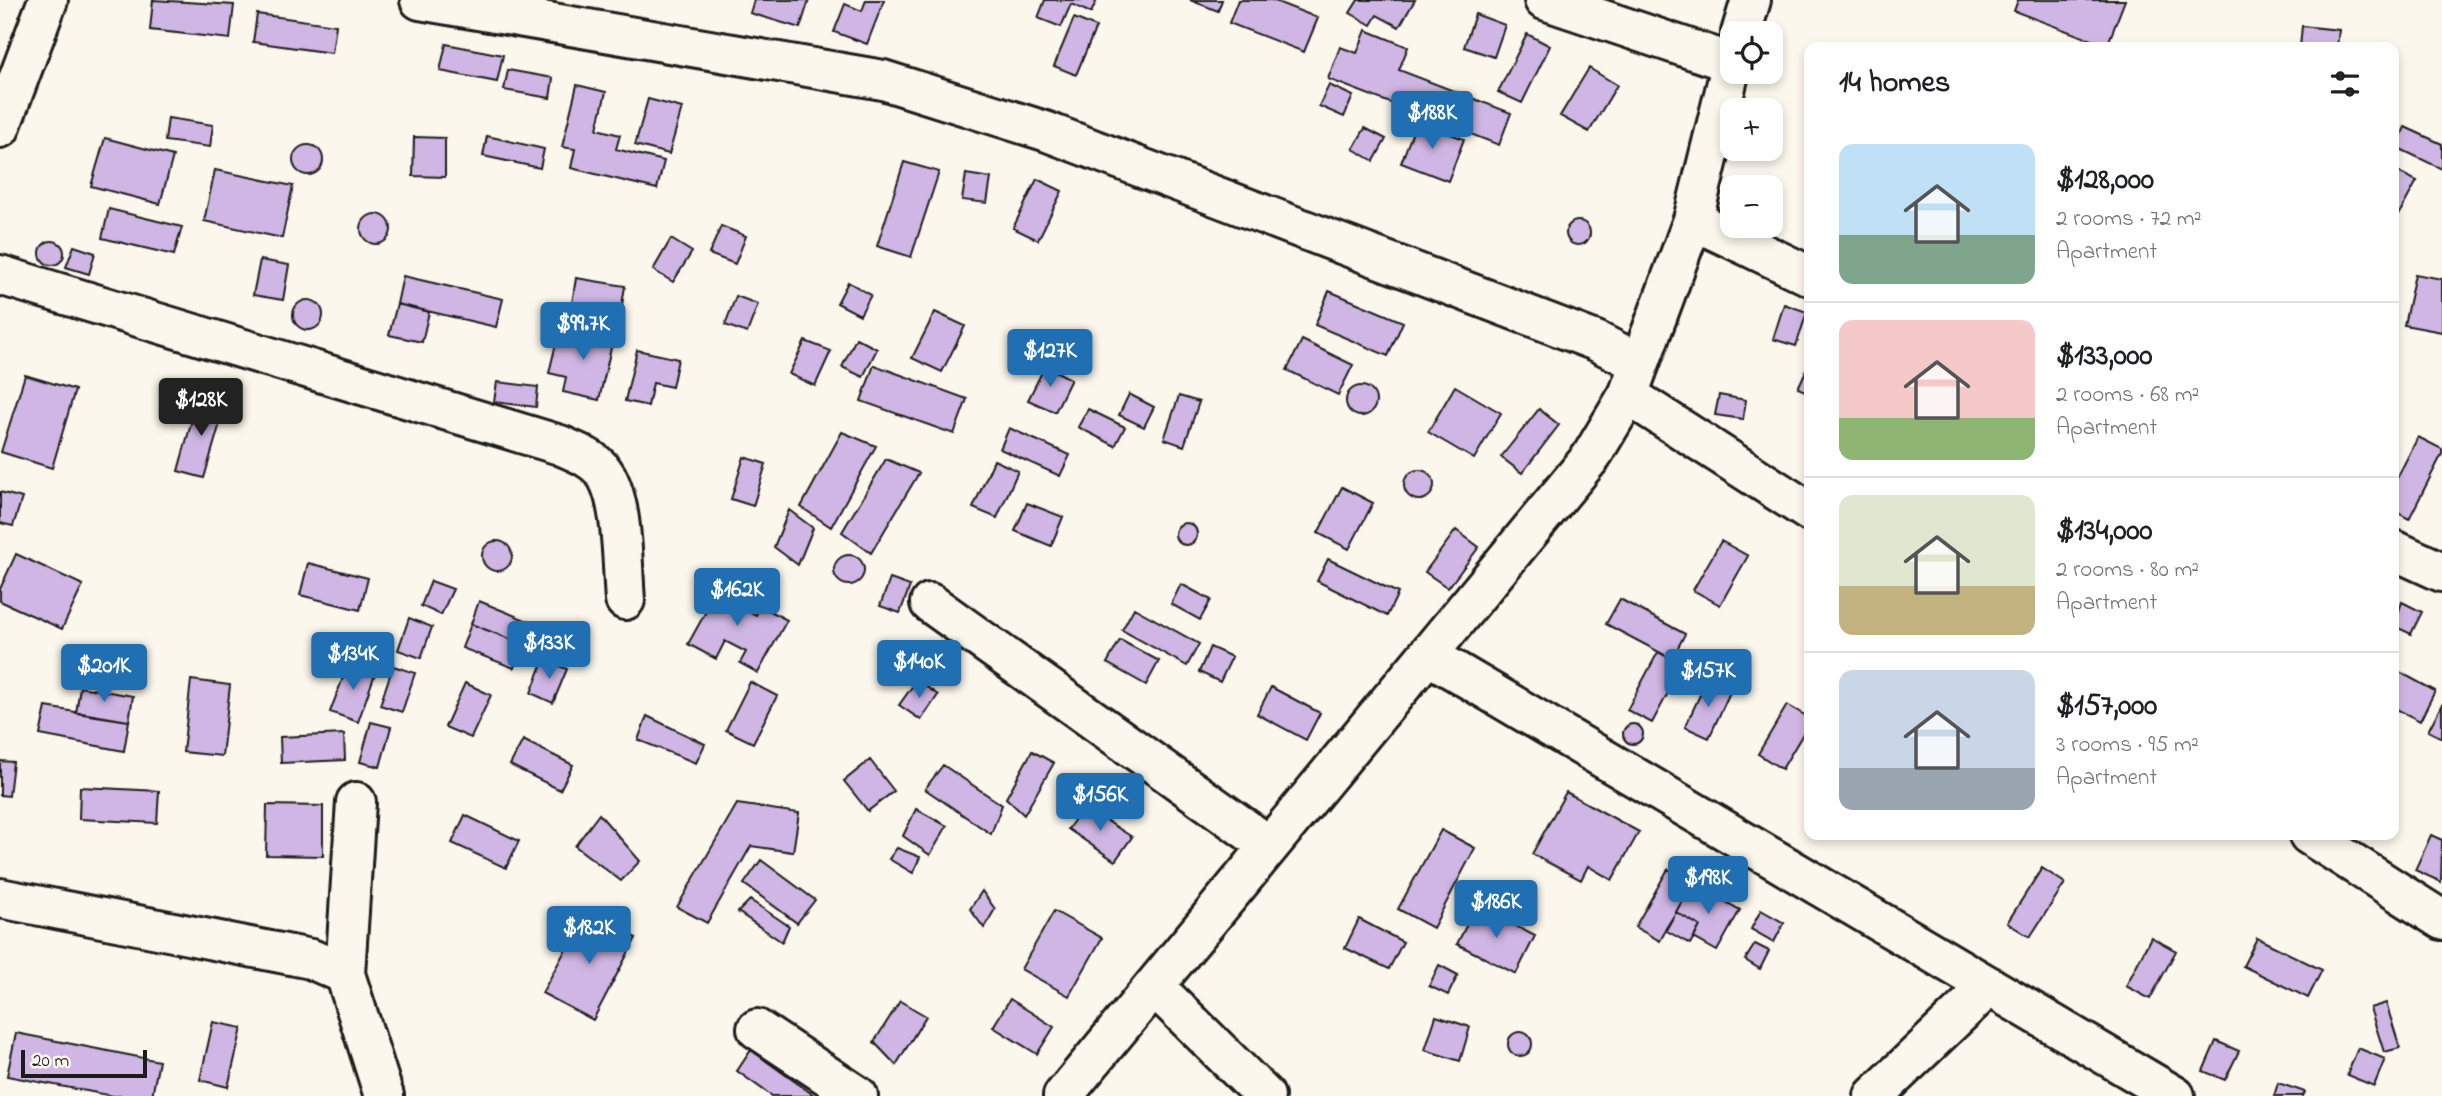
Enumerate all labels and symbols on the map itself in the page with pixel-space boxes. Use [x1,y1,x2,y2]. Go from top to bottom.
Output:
pin: $188K [1383,92,1481,151]
pin: $99.7K [526,302,640,362]
pin: $127K [1001,330,1099,389]
pin: $128K [152,378,250,438]
pin: $162K [688,568,786,628]
pin: $133K [500,622,598,681]
pin: $134K [304,632,402,692]
pin: $140K [870,640,968,700]
pin: $201K [55,644,153,704]
pin: $157K [1659,650,1757,709]
pin: $156K [1051,774,1149,833]
pin: $198K [1659,856,1757,916]
pin: $186K [1447,880,1545,940]
pin: $182K [540,906,638,966]
scale bar [21,1047,147,1079]

